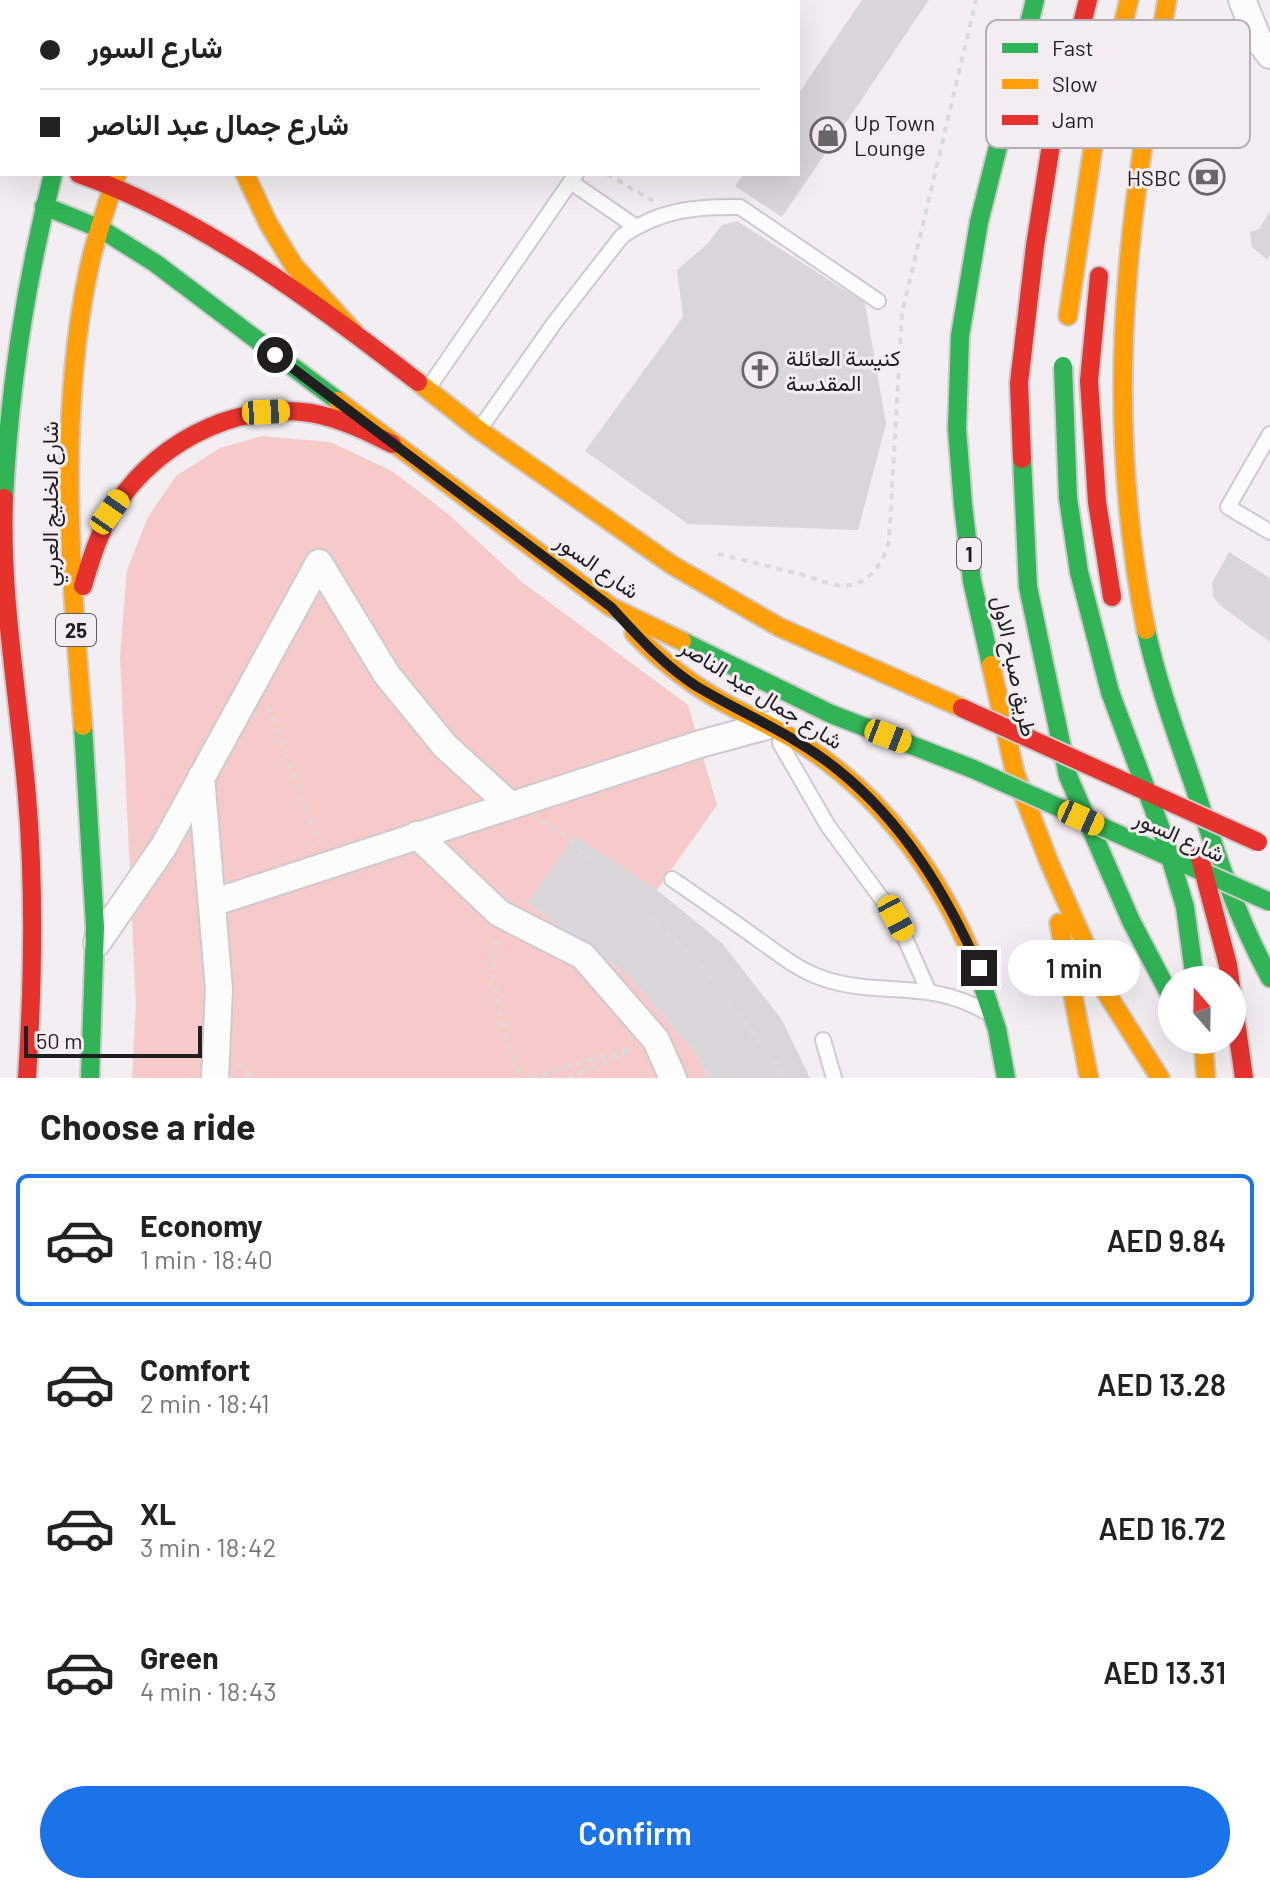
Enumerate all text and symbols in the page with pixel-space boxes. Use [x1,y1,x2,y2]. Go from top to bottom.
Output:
legend [986,20,1250,148]
text: شارع السور [88,28,223,64]
text: Fast [1052,34,1094,60]
text: Slow [1052,70,1097,96]
text: شارع جمال عبد الناصر [88,105,349,141]
text: Jam [1052,106,1094,132]
place label: Up Town Lounge [854,109,935,160]
shop icon: Up Town Lounge [809,116,847,154]
bank icon: HSBC [1188,158,1226,196]
place label: HSBC [1127,164,1181,190]
route start [257,337,293,373]
place label: كنيسة العائلة المقدسة [786,344,901,395]
church icon: كنيسة العائلة المقدسة [741,351,779,389]
car [241,399,291,425]
street label: شارع الخليج العربي [36,421,69,587]
car [86,485,134,539]
street label: شارع السور [549,526,645,606]
road number: 1 [957,538,981,570]
street label: طريق صباح الاول [985,593,1044,739]
road number: 25 [56,614,96,646]
street label: شارع جمال عبد الناصر [673,632,848,756]
car [861,716,915,756]
car [1054,797,1108,839]
street label: شارع السور [1129,803,1229,869]
car [874,891,918,945]
callout: 1 min [1007,940,1139,996]
route end [961,950,997,986]
text: 1 min [1046,952,1102,983]
north arrow [1158,966,1246,1054]
map controls [1158,966,1246,1054]
scale bar [24,1022,202,1058]
text: 50 m [36,1027,82,1053]
text: Choose a ride [40,1104,256,1147]
icon: car [44,1204,116,1276]
text: Economy [140,1207,263,1243]
text: AED 9.84 [1107,1222,1226,1258]
text: 1 min · 18:40 [140,1243,273,1274]
icon: car [44,1348,116,1420]
text: Comfort [140,1351,250,1387]
text: AED 13.28 [1097,1366,1226,1402]
text: 2 min · 18:41 [140,1387,270,1418]
icon: car [44,1492,116,1564]
text: XL [140,1495,176,1531]
text: AED 16.72 [1098,1510,1226,1546]
text: 3 min · 18:42 [140,1531,276,1562]
icon: car [44,1636,116,1708]
text: Green [140,1639,219,1675]
text: AED 13.31 [1103,1654,1226,1690]
text: 4 min · 18:43 [140,1675,277,1706]
button: Confirm [40,1786,1230,1878]

